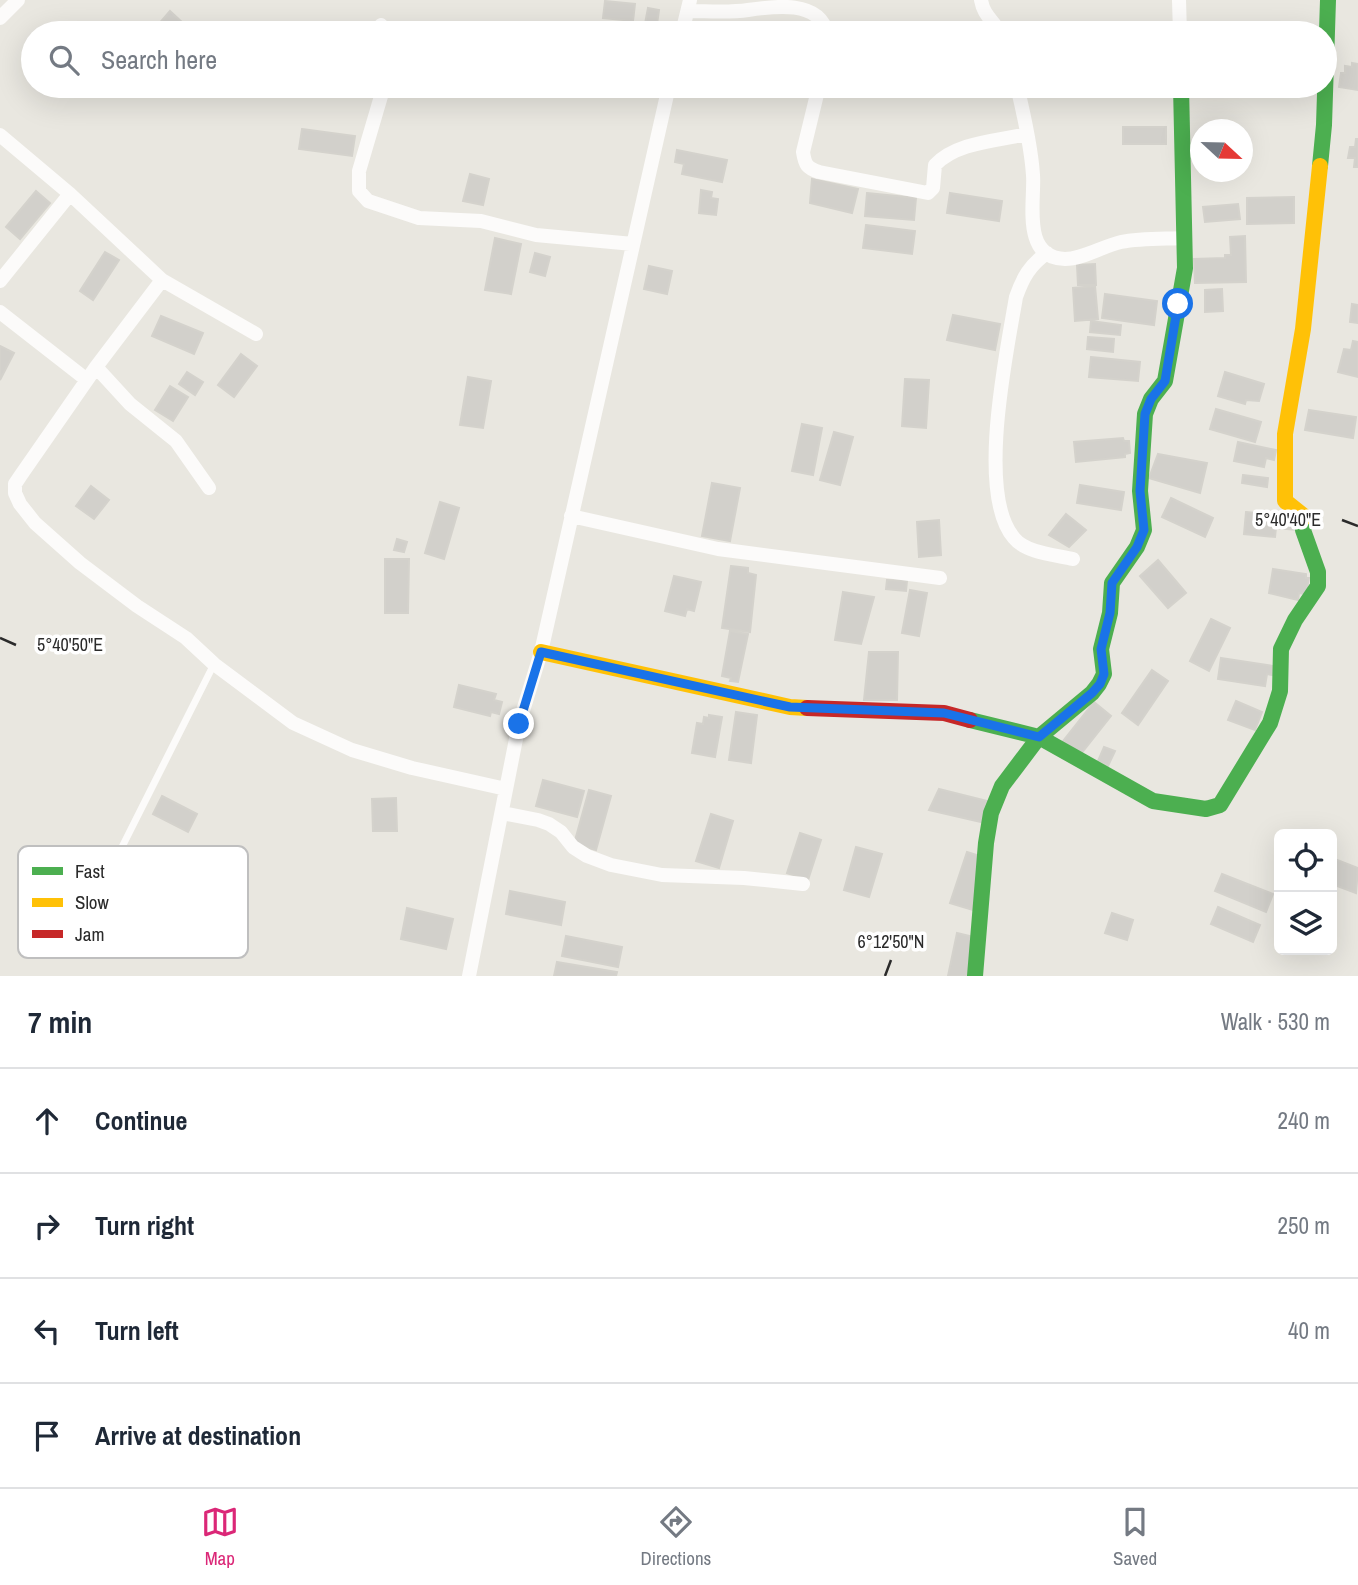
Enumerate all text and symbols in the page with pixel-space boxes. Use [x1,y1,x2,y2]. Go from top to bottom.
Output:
search box [21,21,1337,98]
icon: search [45,41,83,79]
text: Search here [101,42,217,77]
north arrow [1190,119,1253,182]
route start [1162,288,1193,319]
text: 5°40'40"E [1255,507,1321,532]
text: 5°40'50"E [37,632,103,657]
route end [503,708,534,739]
map controls [1274,829,1337,955]
button: locate [1274,829,1337,892]
legend [18,846,248,958]
text: Fast [75,858,105,884]
text: Slow [75,889,110,915]
button: layers [1274,892,1337,955]
text: Jam [75,921,104,947]
text: 6°12'50"N [858,929,924,954]
text: 7 min [28,1002,92,1042]
text: Walk · 530 m [1221,1006,1330,1037]
icon: ahead [28,1102,66,1140]
text: Continue [95,1103,187,1138]
text: 240 m [1278,1105,1330,1136]
icon: right [28,1207,66,1245]
text: Turn right [95,1208,194,1243]
text: 250 m [1278,1210,1330,1241]
icon: left [28,1312,66,1350]
text: Turn left [95,1313,179,1348]
text: 40 m [1288,1315,1330,1346]
icon: arrive [28,1417,66,1455]
text: Arrive at destination [95,1418,301,1453]
tab: Map [201,1503,239,1571]
tab: Directions [640,1503,711,1571]
tab: Saved [1113,1503,1157,1571]

